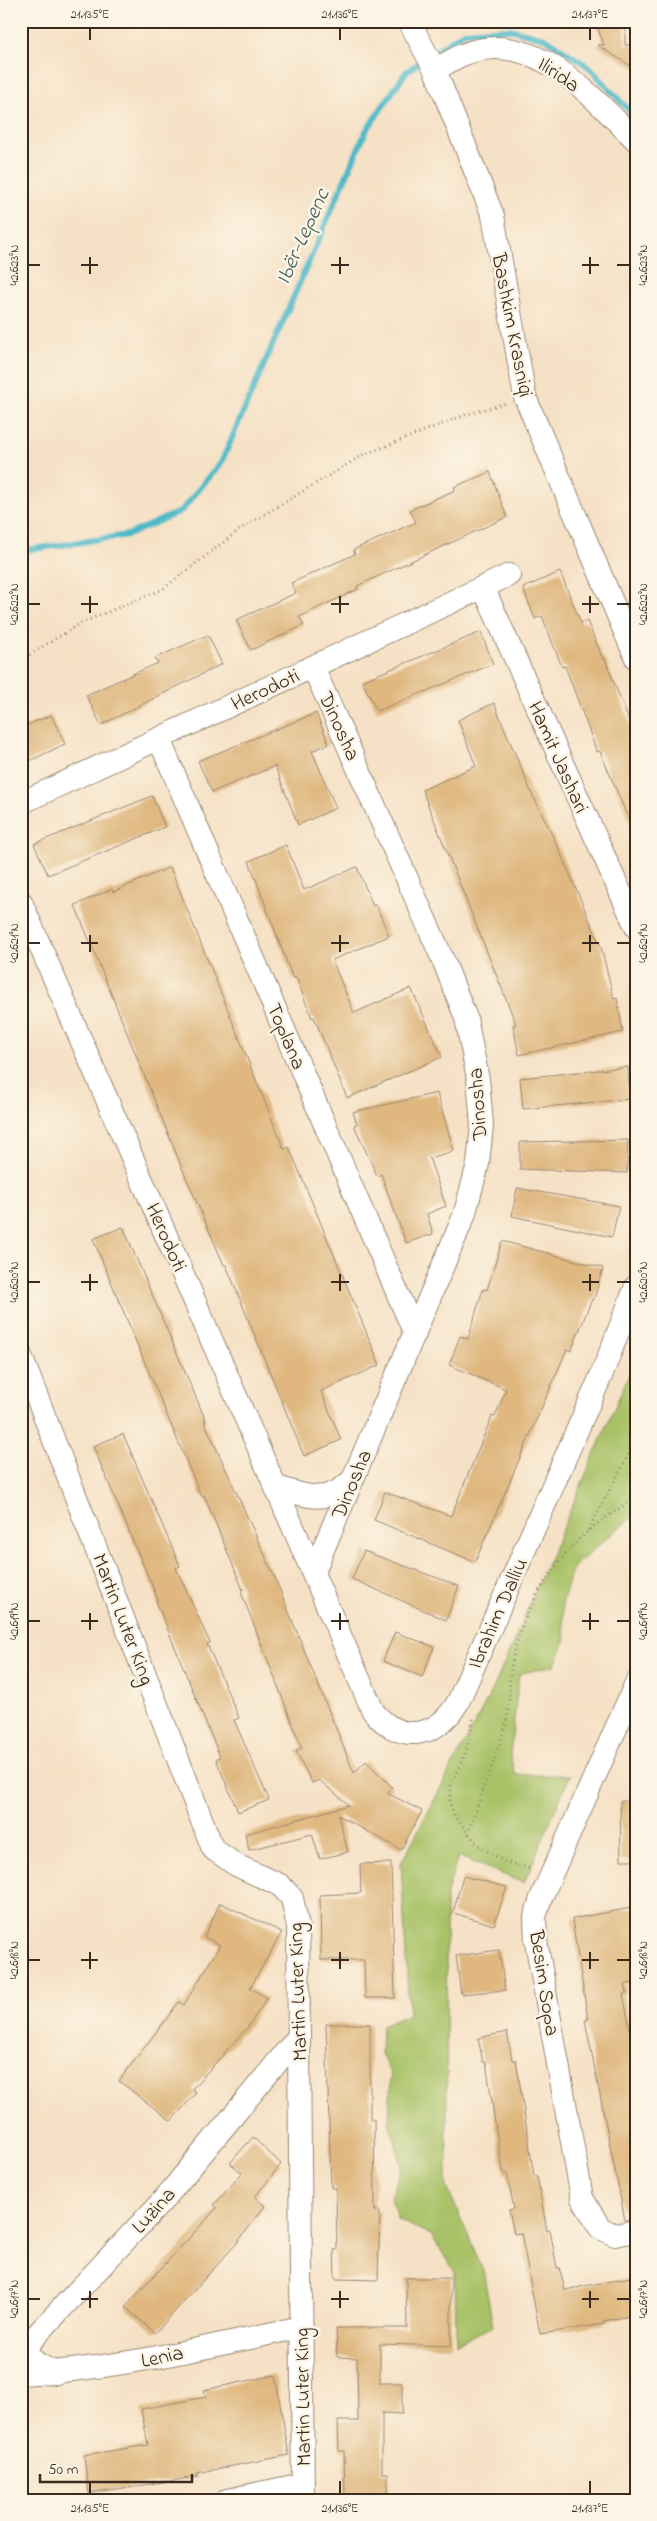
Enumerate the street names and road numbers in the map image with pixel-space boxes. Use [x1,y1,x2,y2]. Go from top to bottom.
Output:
street label: Ilirida [531,50,585,101]
street label: Bashkim Krasniqi [482,250,540,400]
street label: Herodoti [227,662,305,720]
street label: Dinosha [309,687,367,766]
street label: Hamit Jashari [519,697,595,819]
street label: Toplana [258,999,313,1075]
street label: Dinosha [462,1067,497,1142]
street label: Herodoti [137,1199,194,1277]
street label: Dinosha [324,1446,381,1525]
street label: Martin Luter King [81,1550,161,1691]
street label: Ibrahim Dalliu [461,1553,537,1674]
street label: Martin Luter King [282,1922,318,2062]
street label: Besim Sopa [520,1927,566,2038]
street label: Luzina [125,2181,184,2241]
street label: Martin Luter King [288,2327,322,2467]
street label: Lenia [138,2339,186,2377]

